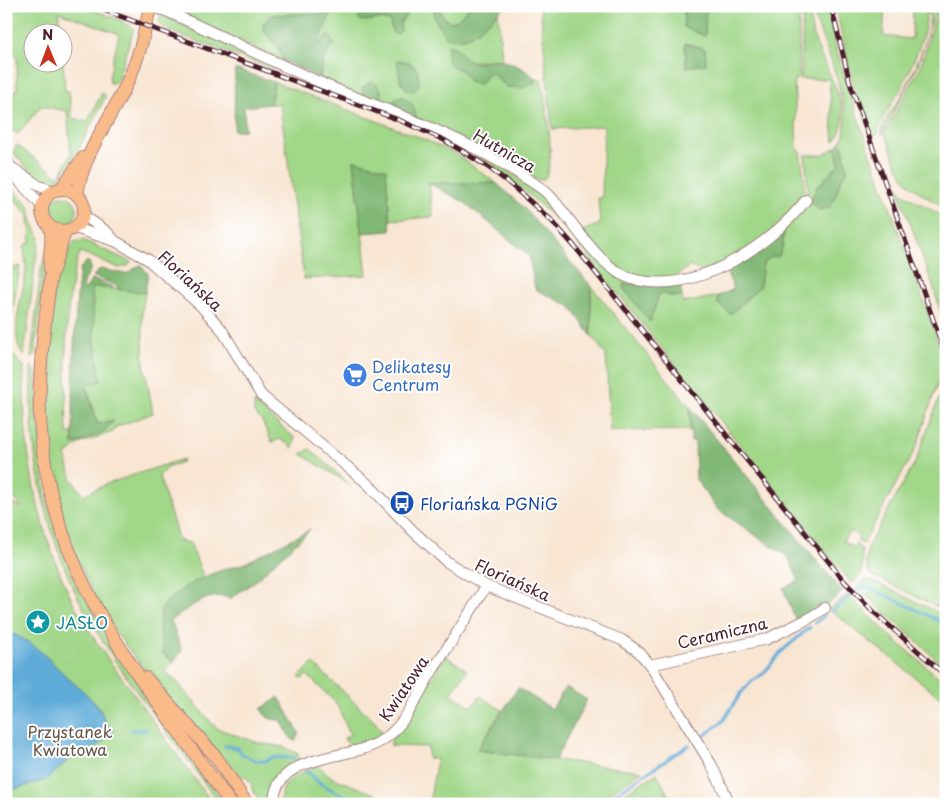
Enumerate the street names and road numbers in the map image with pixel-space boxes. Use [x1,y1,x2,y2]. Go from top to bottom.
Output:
street label: Hutnicza [469,122,541,178]
street label: Floriańska [153,244,229,316]
street label: Floriańska [471,552,555,606]
street label: Ceramiczna [675,610,769,654]
street label: Kwiatowa [372,650,434,726]

